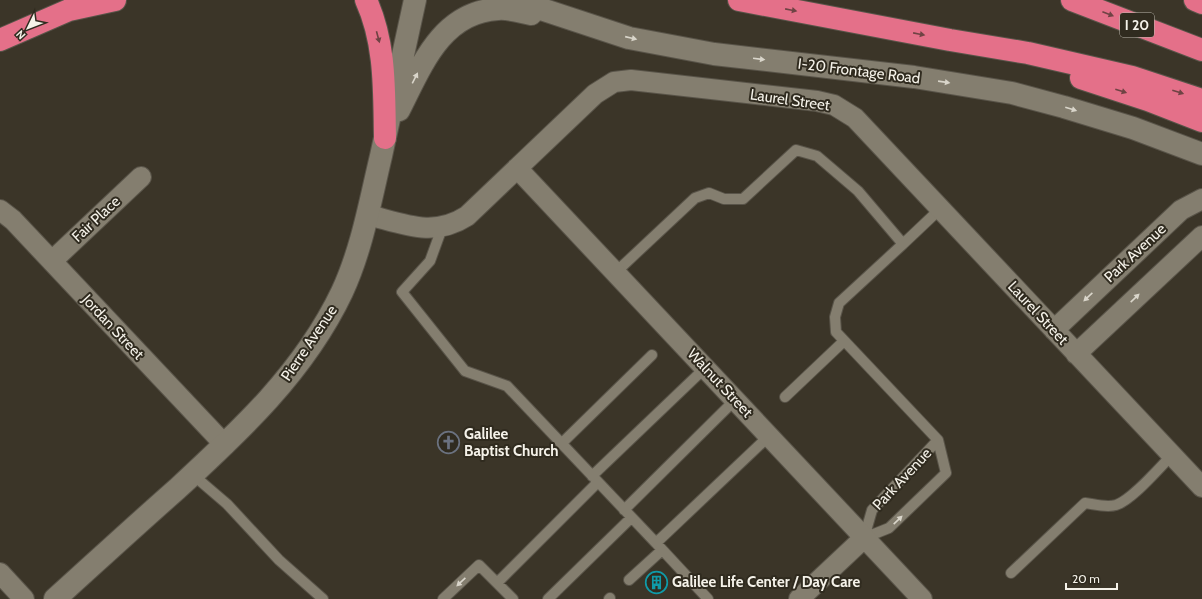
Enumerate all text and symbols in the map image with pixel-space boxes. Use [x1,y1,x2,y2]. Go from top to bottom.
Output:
one-way arrow [785,7,797,13]
north arrow [8,8,48,48]
one-way arrow [1103,12,1115,18]
road number: I 20 [1120,13,1154,37]
text: N [13,27,28,42]
one-way arrow [375,31,381,43]
one-way arrow [913,31,925,37]
one-way arrow [625,36,637,42]
street label: I-20 Frontage Road [797,55,921,87]
one-way arrow [753,56,765,63]
one-way arrow [412,72,418,84]
one-way arrow [938,79,950,85]
street label: Laurel Street [749,86,831,114]
one-way arrow [1115,88,1127,94]
one-way arrow [1173,89,1185,95]
one-way arrow [1065,106,1077,112]
street label: Fair Place [68,192,124,246]
street label: Park Avenue [1100,220,1170,286]
street label: Laurel Street [1004,278,1072,348]
street label: Jordan Street [78,290,148,363]
one-way arrow [1084,292,1093,301]
one-way arrow [1130,293,1140,303]
street label: Pierre Avenue [277,302,341,384]
street label: Walnut Street [684,345,756,421]
place label: Galilee Baptist Church [464,425,559,460]
church icon: Galilee Baptist Church [435,430,461,456]
street label: Park Avenue [869,444,935,514]
one-way arrow [893,515,903,525]
scale bar [1066,565,1117,591]
building icon: Galilee Life Center / Day Care [643,569,669,595]
text: 20 m [1072,571,1100,586]
place label: Galilee Life Center / Day Care [672,573,860,591]
one-way arrow [456,577,466,587]

